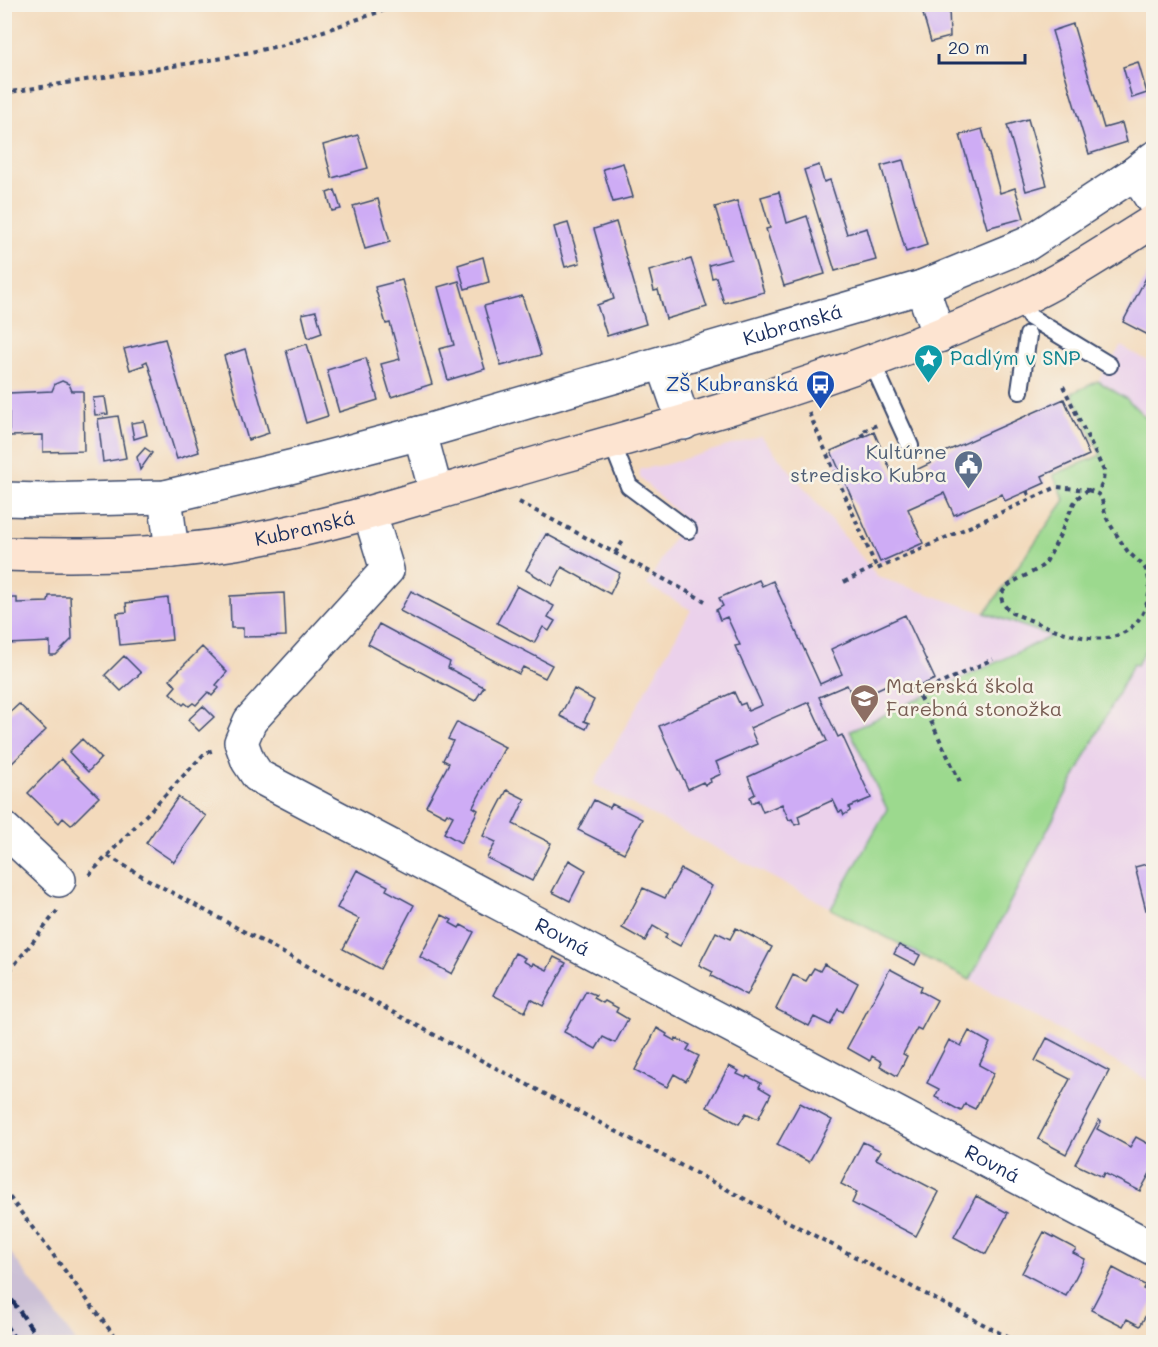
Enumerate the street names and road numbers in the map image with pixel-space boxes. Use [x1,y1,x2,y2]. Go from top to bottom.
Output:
street label: Kubranská [740,297,845,350]
street label: Kubranská [252,503,358,551]
street label: Rovná [531,911,595,961]
street label: Rovná [961,1138,1025,1188]

